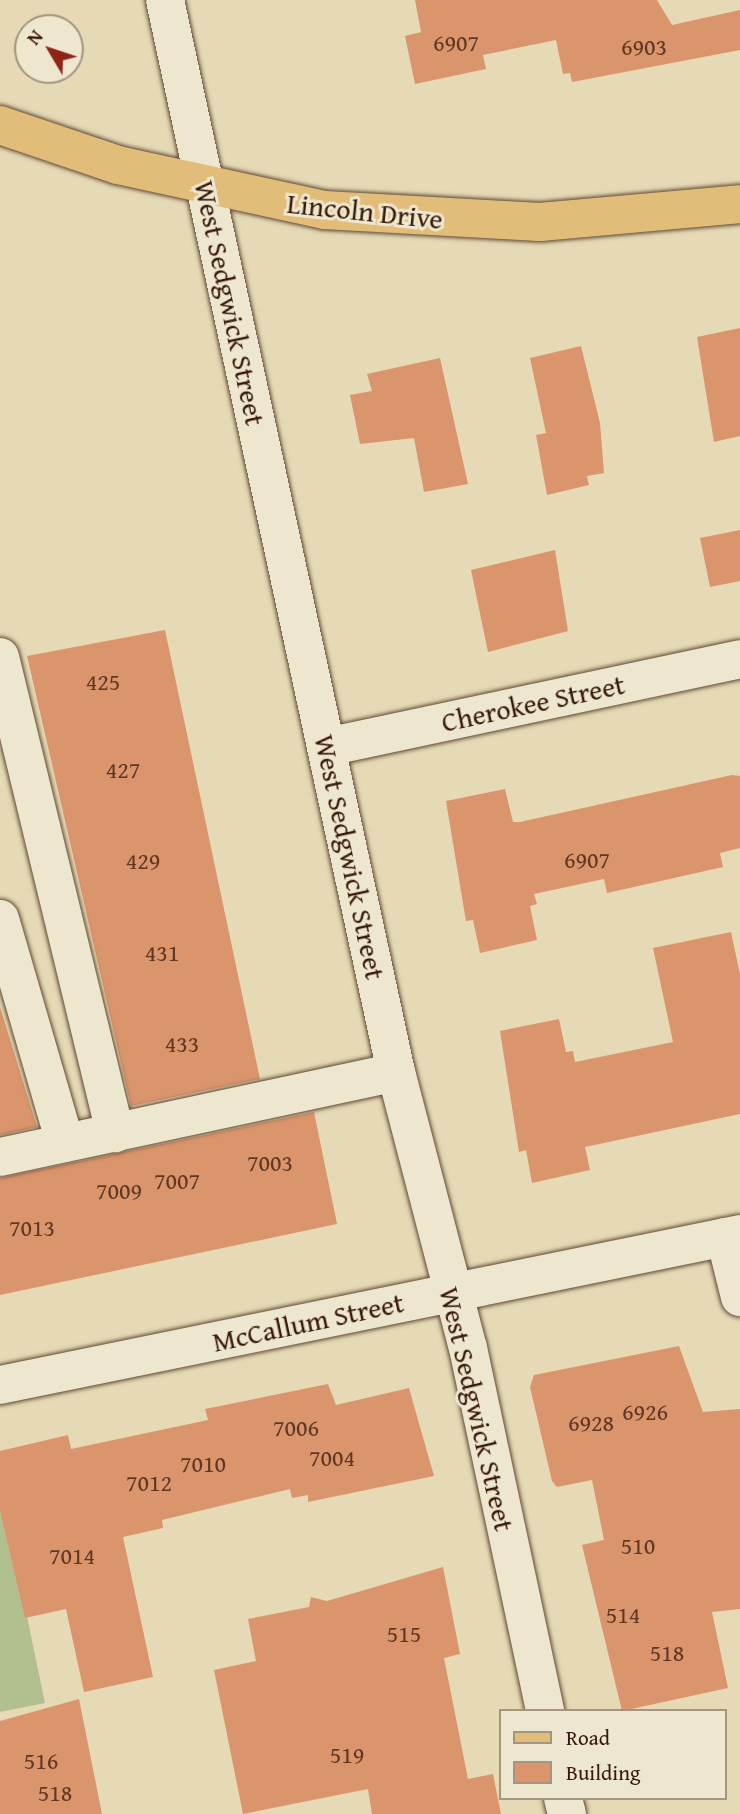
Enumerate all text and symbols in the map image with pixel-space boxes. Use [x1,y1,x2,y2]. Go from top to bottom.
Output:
north arrow [14,14,84,84]
text: N [19,23,49,51]
house number: 6907 [433,29,479,57]
house number: 6903 [621,33,667,61]
street label: West Sedgwick Street [188,177,272,429]
street label: Lincoln Drive [285,186,445,236]
street label: Cherokee Street [438,667,628,739]
house number: 425 [86,668,120,696]
street label: West Sedgwick Street [308,731,392,983]
house number: 427 [106,756,140,784]
house number: 6907 [564,846,610,874]
house number: 429 [126,847,160,875]
house number: 431 [145,939,179,967]
house number: 433 [165,1030,199,1058]
house number: 7003 [247,1149,293,1177]
house number: 7007 [154,1167,200,1195]
house number: 7009 [96,1177,142,1205]
house number: 7013 [9,1214,55,1242]
street label: West Sedgwick Street [433,1284,521,1534]
street label: McCallum Street [209,1285,407,1359]
house number: 6926 [622,1398,668,1426]
house number: 6928 [568,1409,614,1437]
house number: 7006 [273,1414,319,1442]
house number: 7004 [309,1444,355,1472]
house number: 7010 [180,1450,226,1478]
house number: 7012 [126,1469,172,1497]
house number: 510 [621,1532,655,1560]
house number: 7014 [49,1542,95,1570]
house number: 514 [606,1601,640,1629]
house number: 515 [387,1620,421,1648]
house number: 518 [650,1639,684,1667]
legend [498,1709,726,1800]
text: Road [566,1722,610,1753]
house number: 519 [330,1741,364,1769]
house number: 516 [24,1747,58,1775]
text: Building [566,1757,640,1788]
house number: 518 [38,1779,72,1807]

